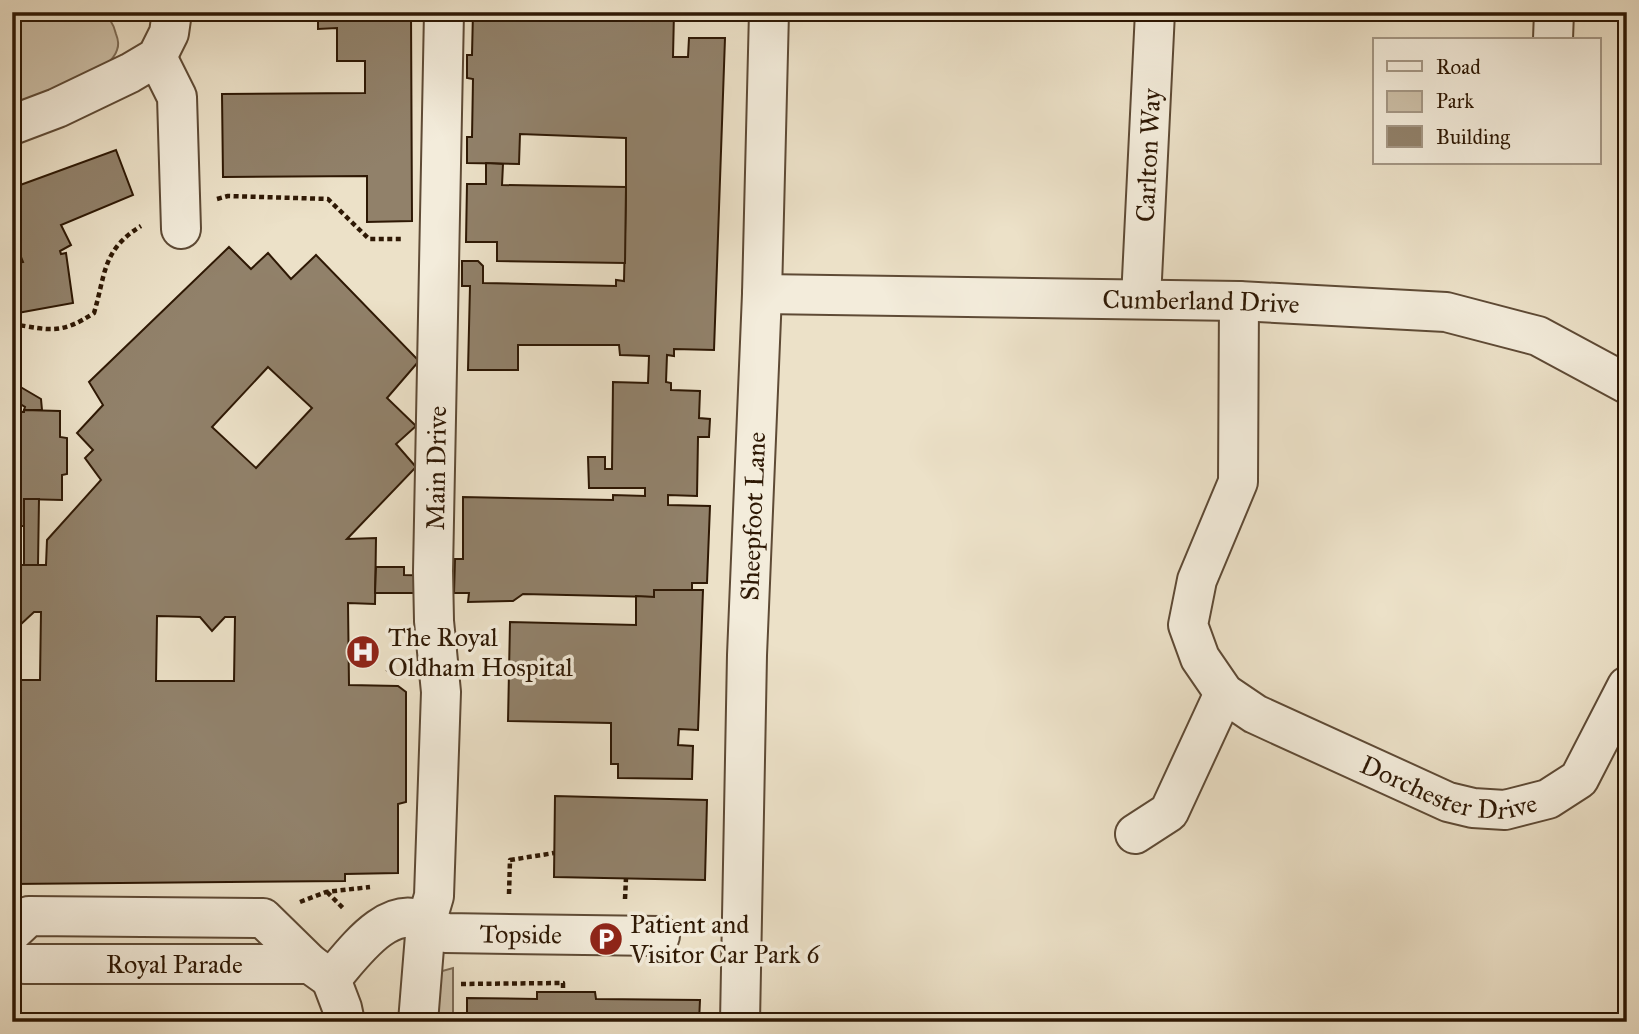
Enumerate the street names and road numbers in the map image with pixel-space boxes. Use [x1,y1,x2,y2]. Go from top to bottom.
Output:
street label: Carlton Way [1129,87,1167,223]
street label: Cumberland Drive [1102,283,1301,320]
street label: Main Drive [419,405,453,531]
street label: Sheepfoot Lane [733,431,772,601]
street label: Dorchester Drive [1355,748,1540,826]
street label: Topside [479,917,562,951]
street label: Royal Parade [106,948,243,980]

